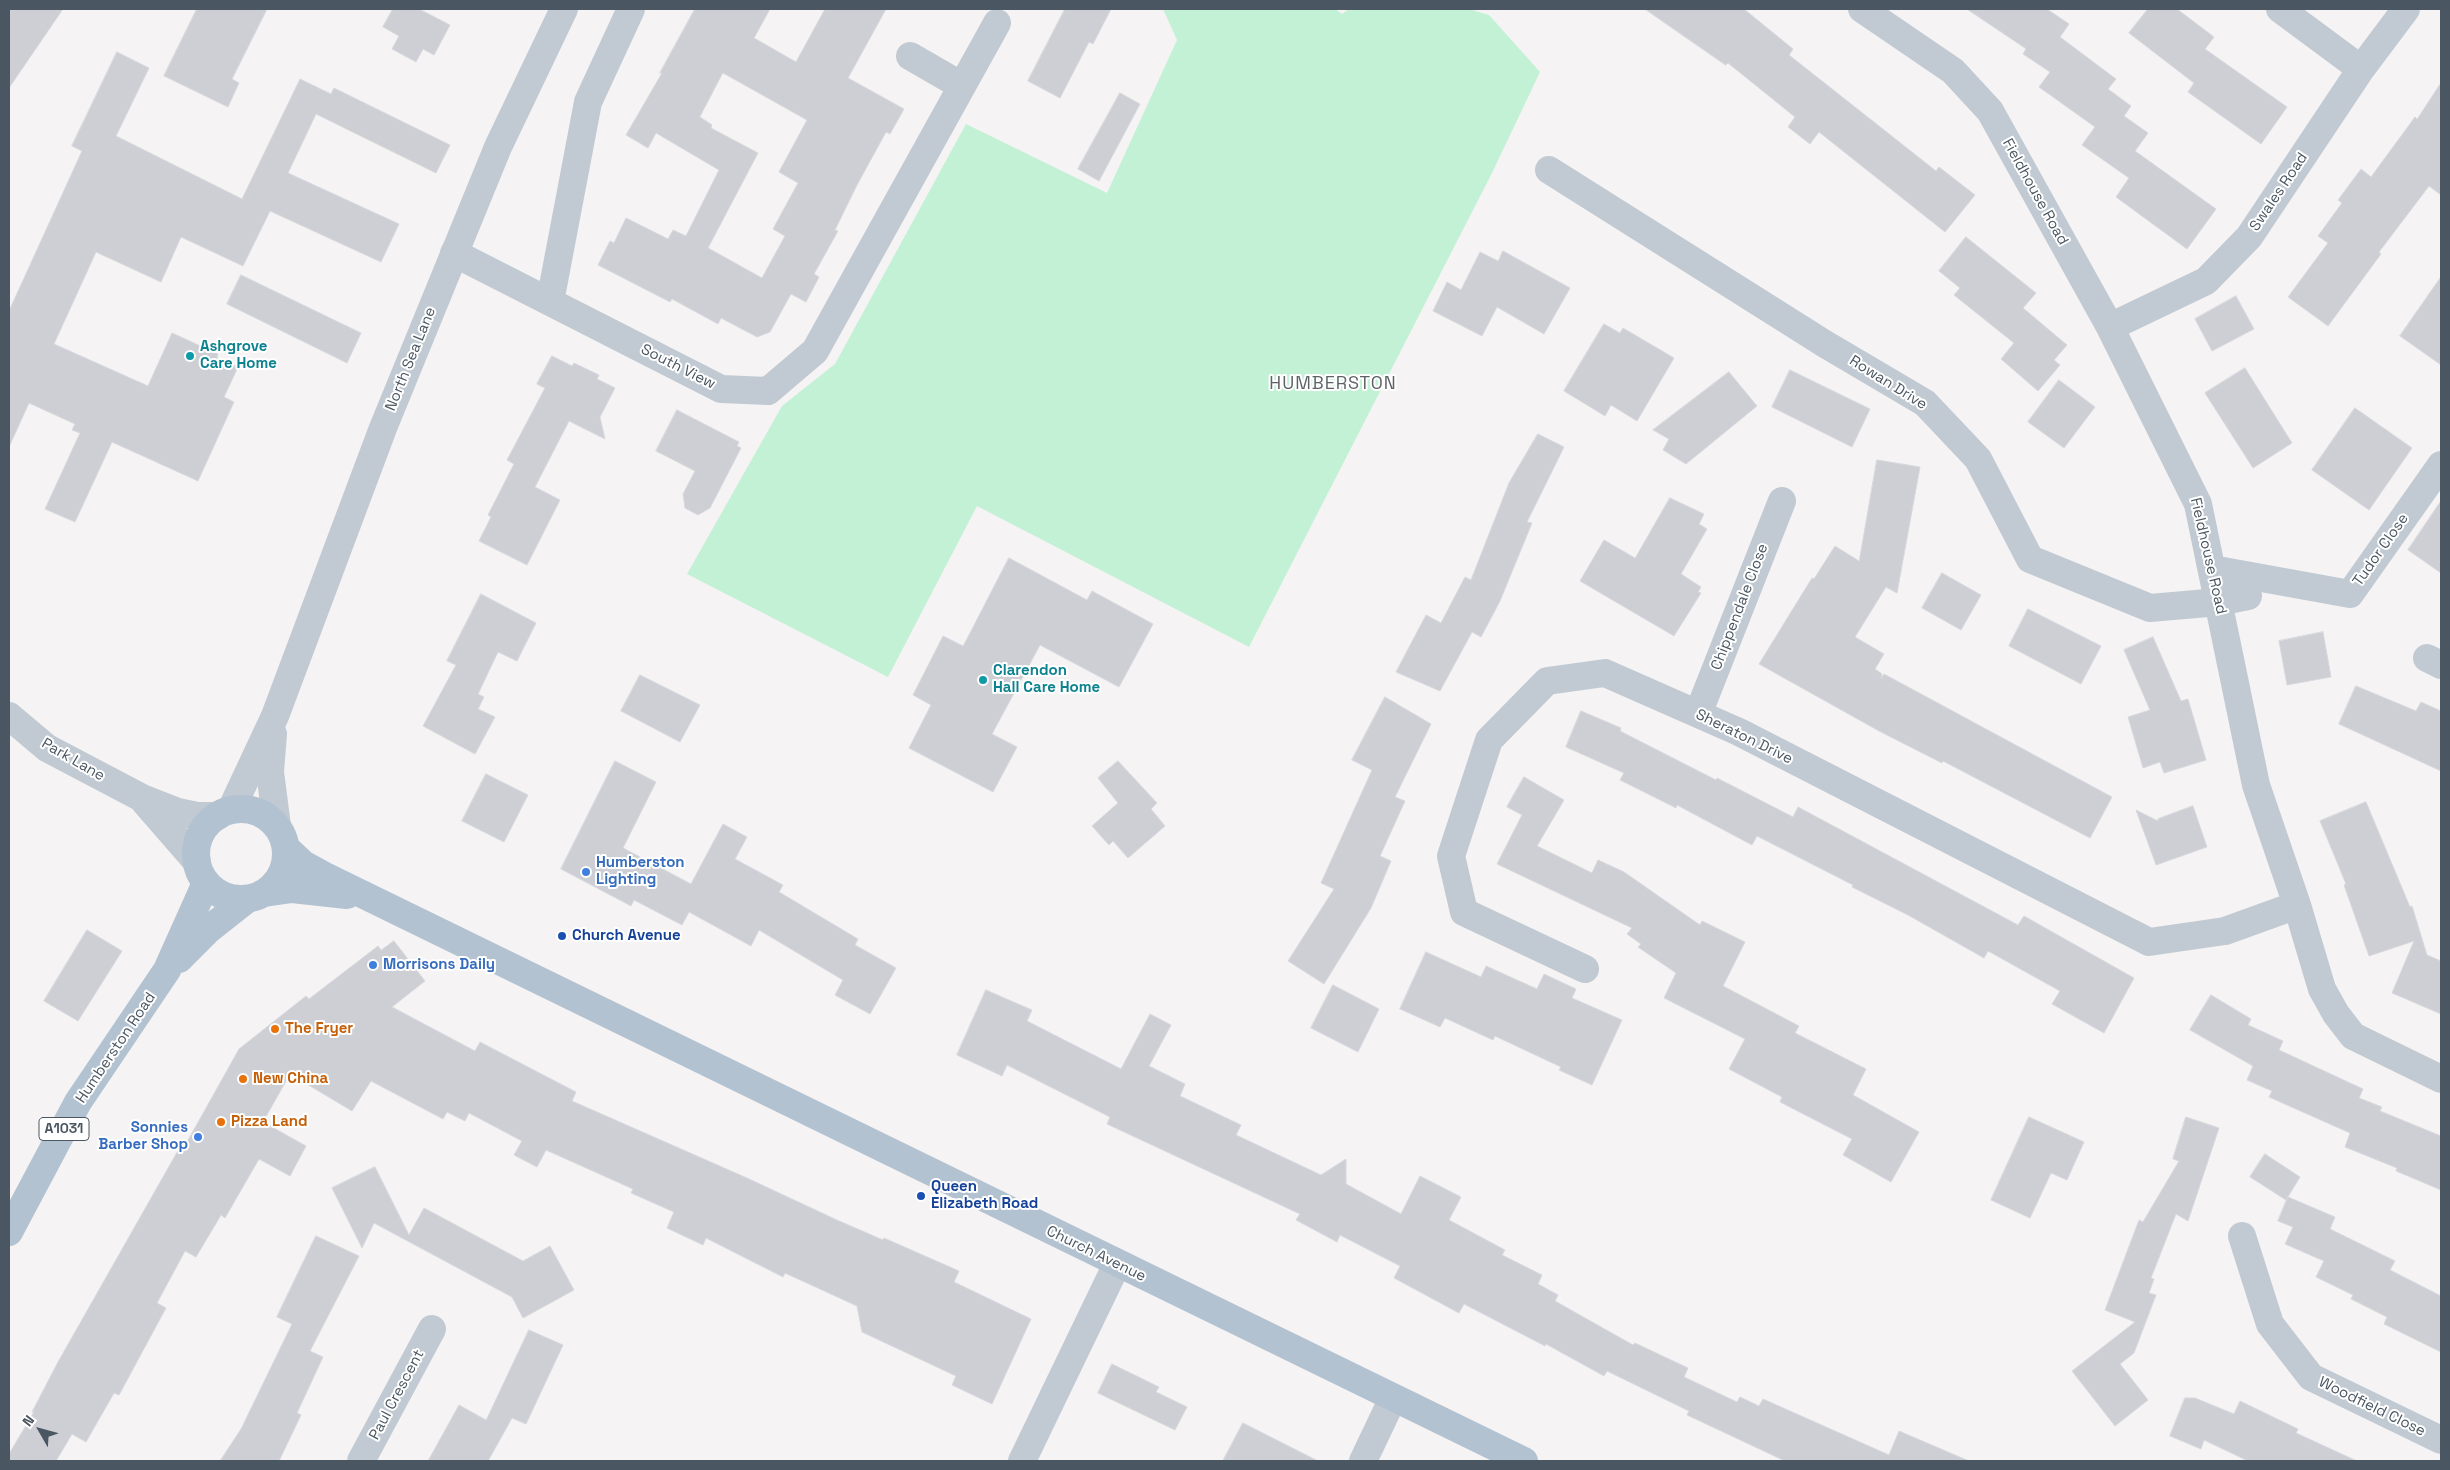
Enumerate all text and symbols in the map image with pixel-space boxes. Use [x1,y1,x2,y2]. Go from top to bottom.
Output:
street label: Fieldhouse Road [1998,136,2072,248]
street label: Swales Road [2246,149,2312,235]
street label: North Sea Lane [382,305,440,413]
place label: Ashgrove Care Home [200,338,277,373]
street label: South View [638,341,718,393]
marker: Ashgrove Care Home [184,350,196,362]
street label: Rowan Drive [1846,352,1930,414]
district label: HUMBERSTON [1268,373,1398,395]
street label: Fieldhouse Road [2186,496,2230,616]
street label: Tudor Close [2349,510,2413,590]
street label: Chippendale Close [1708,541,1772,673]
place label: Clarendon Hall Care Home [993,662,1100,697]
marker: Clarendon Hall Care Home [977,674,989,686]
street label: Sheraton Drive [1693,706,1795,768]
street label: Park Lane [38,735,108,785]
place label: Humberston Lighting [596,854,685,889]
marker: Humberston Lighting [580,866,592,878]
place label: Church Avenue [572,927,681,945]
marker: Church Avenue [556,930,568,942]
place label: Morrisons Daily [383,956,495,974]
marker: Morrisons Daily [367,959,379,971]
street label: Humberston Road [72,989,160,1107]
place label: The Fryer [285,1020,353,1038]
marker: The Fryer [269,1023,281,1035]
place label: New China [253,1070,328,1088]
marker: New China [237,1073,249,1085]
place label: Pizza Land [231,1113,308,1131]
marker: Pizza Land [215,1116,227,1128]
road number: A1031 [39,1118,89,1140]
place label: Sonnies Barber Shop [98,1119,188,1154]
marker: Sonnies Barber Shop [192,1131,204,1143]
place label: Queen Elizabeth Road [931,1178,1038,1213]
marker: Queen Elizabeth Road [915,1190,927,1202]
street label: Church Avenue [1043,1222,1149,1286]
street label: Paul Crescent [366,1347,428,1443]
street label: Woodfield Close [2316,1373,2428,1441]
north arrow [15,1405,65,1455]
text: N [18,1412,38,1430]

